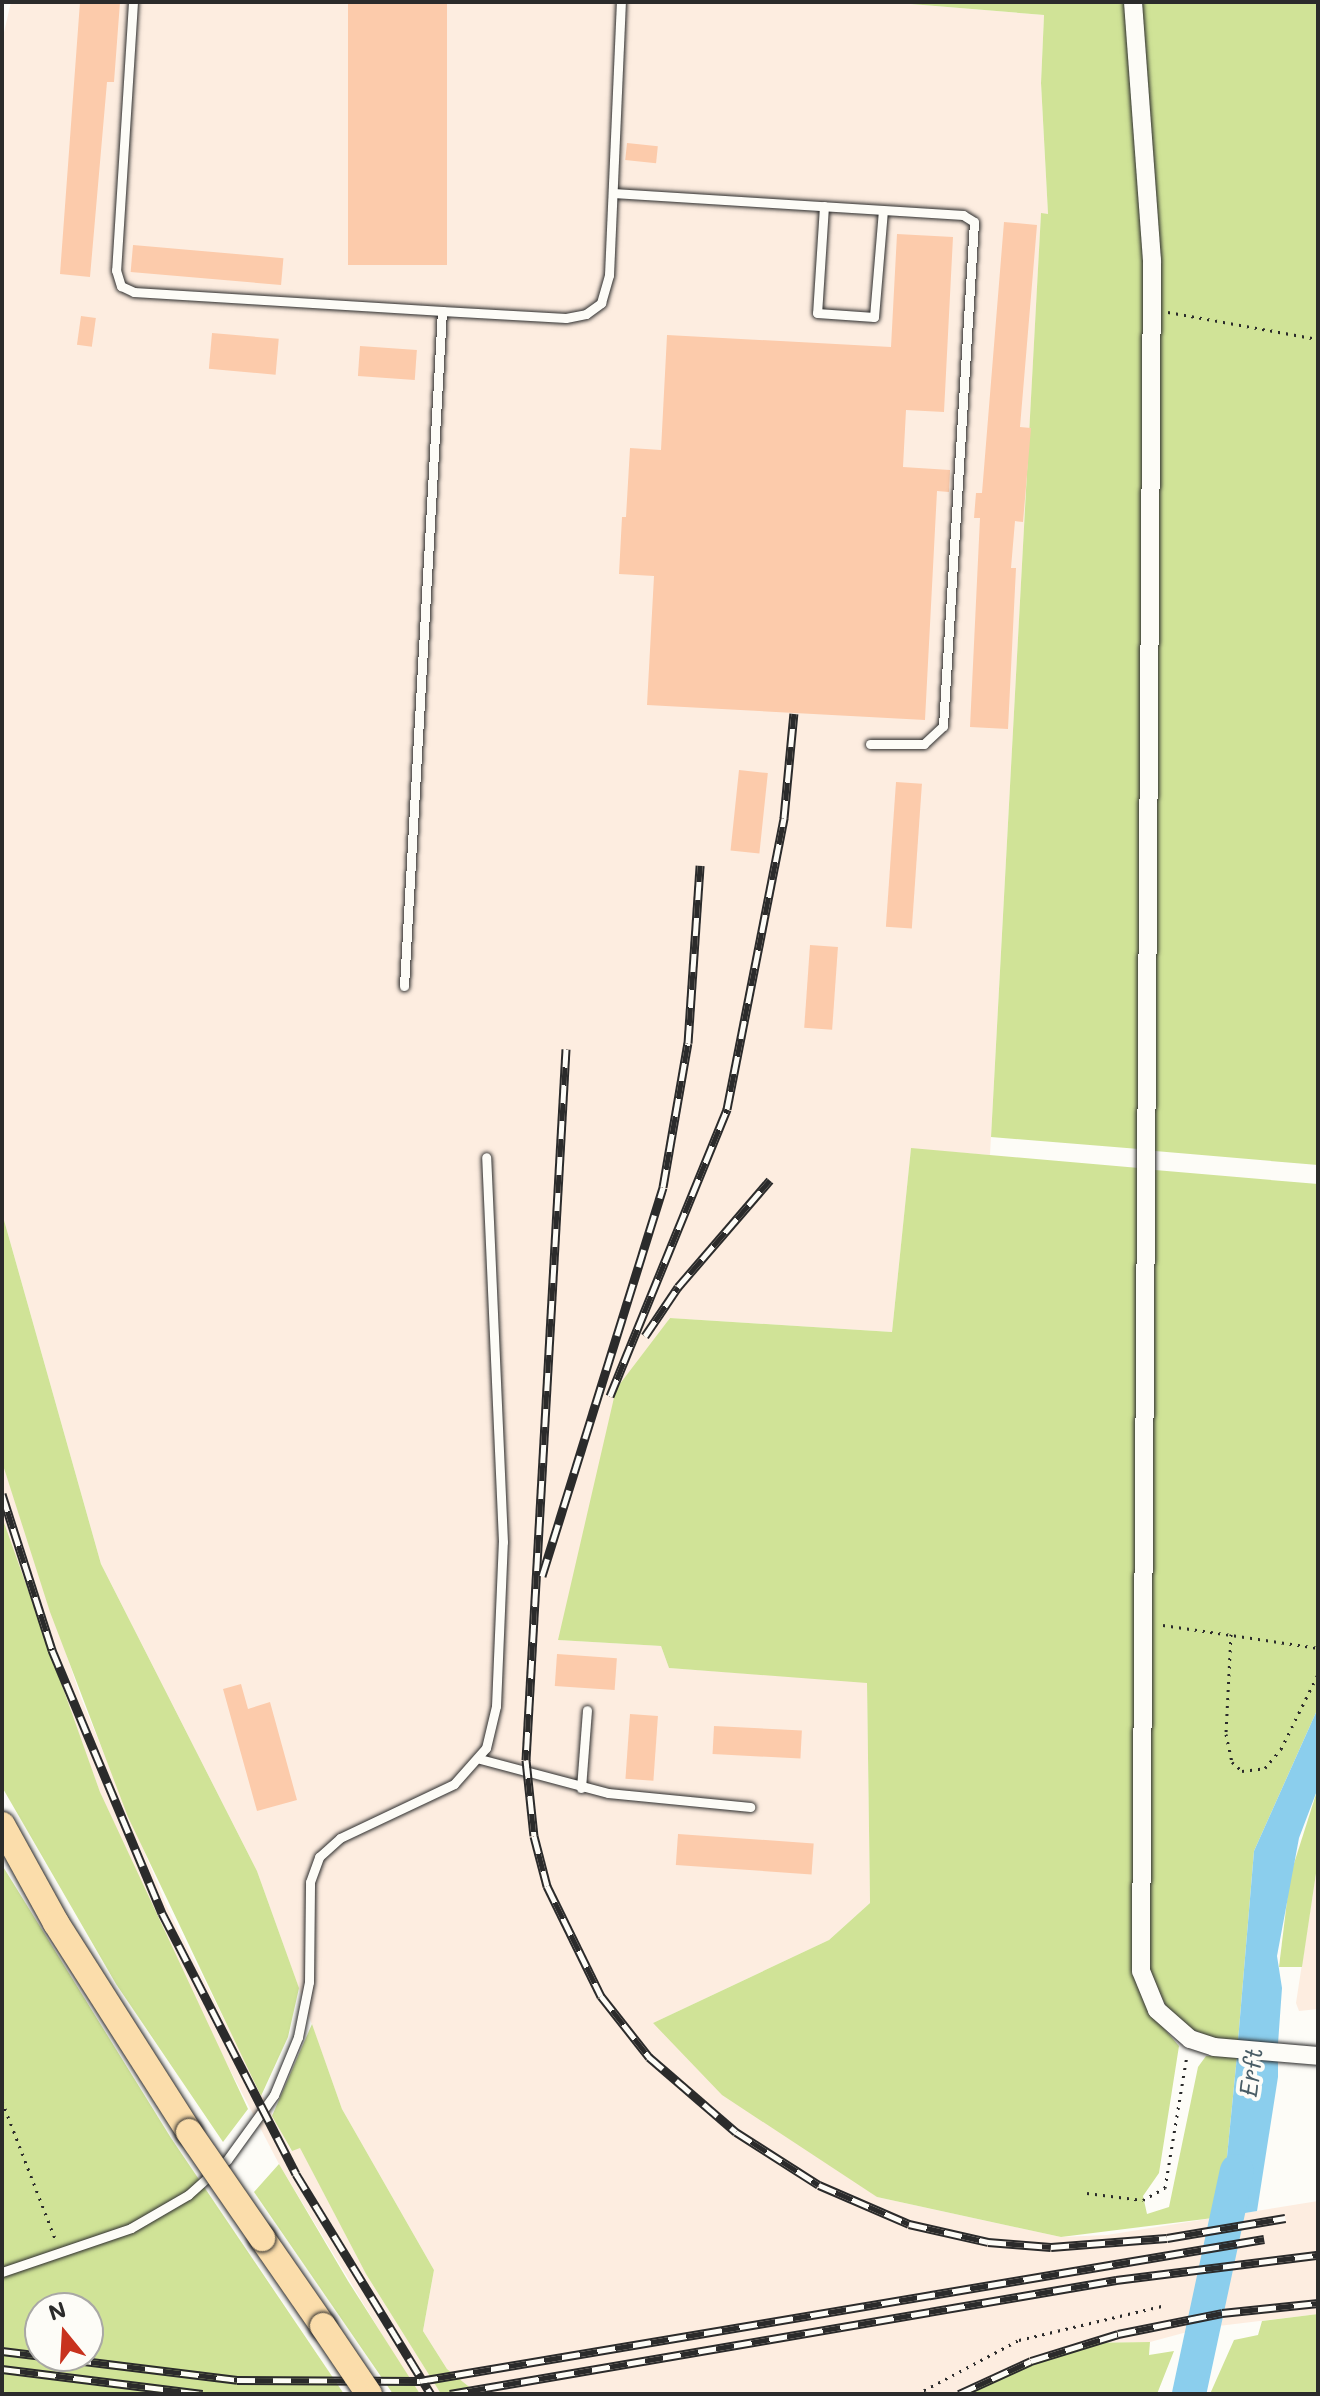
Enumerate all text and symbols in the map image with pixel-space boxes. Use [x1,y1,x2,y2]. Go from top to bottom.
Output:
water label: Erft [1232,2046,1270,2098]
north arrow [24,2292,104,2372]
text: N [45,2294,69,2327]

